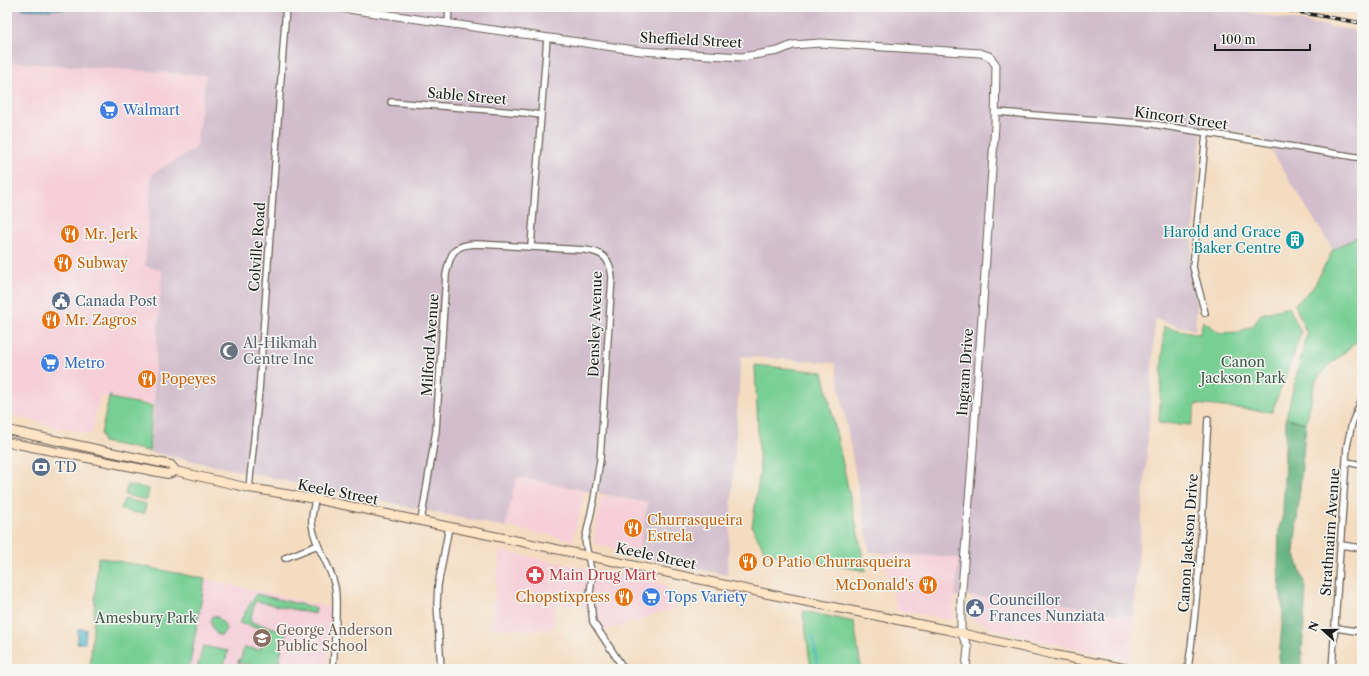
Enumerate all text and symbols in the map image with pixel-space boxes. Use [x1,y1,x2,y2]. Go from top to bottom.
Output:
scale bar [1215,26,1310,52]
street label: Sheffield Street [639,28,743,52]
text: 100 m [1221,32,1256,47]
street label: Sable Street [427,84,507,108]
supermarket icon: Walmart [98,99,120,121]
place label: Walmart [122,101,180,119]
street label: Kincort Street [1133,103,1229,133]
street label: Colville Road [245,201,269,292]
restaurant icon: Mr. Jerk [59,223,81,245]
place label: Harold and Grace Baker Centre [1163,223,1281,257]
place label: Mr. Jerk [84,225,139,243]
building icon: Harold and Grace Baker Centre [1284,229,1306,251]
restaurant icon: Subway [52,252,74,274]
place label: Subway [77,254,128,272]
street label: Densley Avenue [584,271,606,377]
public building icon: Canada Post [50,290,72,312]
place label: Canada Post [75,292,157,310]
street label: Milford Avenue [417,293,443,397]
restaurant icon: Mr. Zagros [40,309,62,331]
place label: Mr. Zagros [65,311,137,329]
street label: Ingram Drive [953,327,977,416]
place label: Al-Hikmah Centre Inc [242,334,318,368]
mosque icon: Al-Hikmah Centre Inc [218,340,240,362]
supermarket icon: Metro [39,352,61,374]
park label: Canon Jackson Park [1198,353,1286,387]
place label: Metro [64,354,105,372]
restaurant icon: Popeyes [136,368,158,390]
place label: Popeyes [161,370,216,388]
bank icon: TD [30,456,52,478]
place label: TD [55,458,77,476]
street label: Strathnairn Avenue [1317,467,1343,597]
street label: Canon Jackson Drive [1174,473,1202,613]
street label: Keele Street [296,475,380,509]
place label: Churrasqueira Estrela [647,511,743,545]
restaurant icon: Churrasqueira Estrela [622,517,644,539]
street label: Keele Street [614,539,698,573]
restaurant icon: O Patio Churrasqueira [737,551,759,573]
place label: O Patio Churrasqueira [762,553,912,571]
pharmacy icon: Main Drug Mart [524,564,546,586]
place label: Main Drug Mart [549,566,656,584]
restaurant icon: McDonald's [917,574,939,596]
place label: McDonald's [835,576,914,594]
restaurant icon: Chopstixpress [613,586,635,608]
supermarket icon: Tops Variety [640,586,662,608]
place label: Chopstixpress [515,588,610,606]
place label: Tops Variety [665,588,748,606]
place label: Councillor Frances Nunziata [989,591,1106,625]
public building icon: Councillor Frances Nunziata [964,597,986,619]
park label: Amesbury Park [94,609,198,627]
north arrow [1303,610,1343,650]
text: N [1305,619,1322,633]
place label: George Anderson Public School [276,621,393,655]
school or university icon: George Anderson Public School [251,627,273,649]

